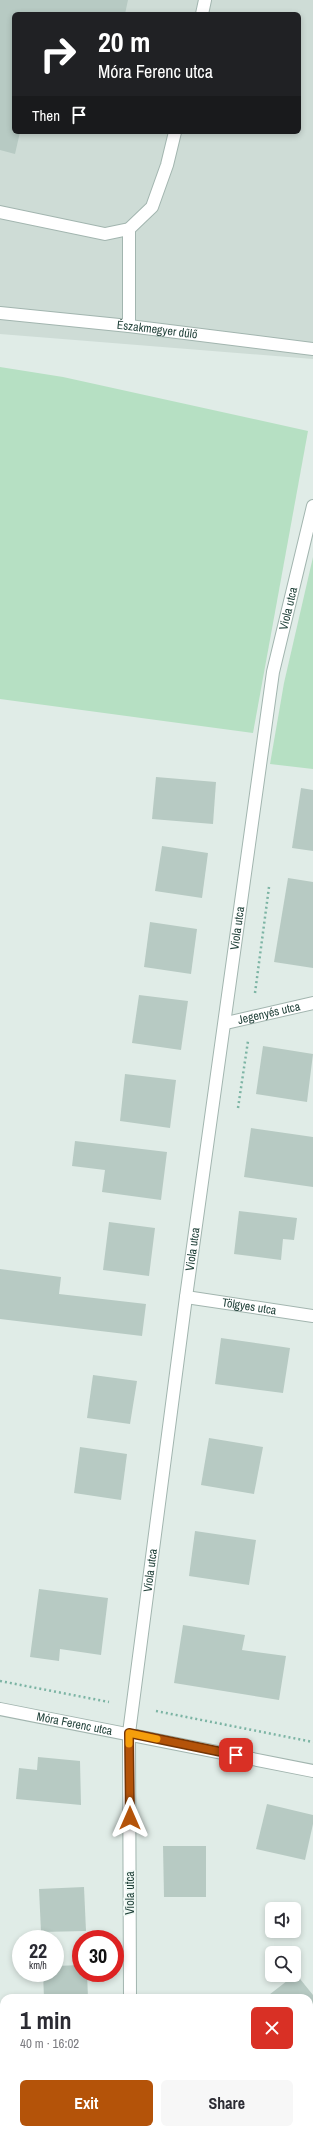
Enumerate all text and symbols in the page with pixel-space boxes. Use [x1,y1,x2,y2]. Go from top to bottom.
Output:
text: 20 m [98,23,150,61]
icon: right [32,28,84,80]
text: Móra Ferenc utca [98,59,213,84]
icon: arrive [68,104,90,126]
text: Then [32,105,60,126]
street label: Északmegyer dűlő [116,317,198,342]
street label: Viola utca [275,585,301,632]
street label: Viola utca [226,905,248,951]
street label: Jegenyés utca [236,998,302,1028]
street label: Viola utca [182,1226,204,1272]
street label: Tölgyes utca [221,1295,278,1319]
street label: Viola utca [139,1547,161,1593]
street label: Móra Ferenc utca [35,1708,114,1739]
pin [219,1738,253,1772]
icon: arrive [225,1744,247,1766]
position arrow [109,1797,151,1839]
street label: Viola utca [122,1871,138,1915]
map controls [265,1902,301,1982]
button: sound [265,1902,301,1938]
speed limit sign: 30 [72,1930,124,1982]
text: 22 [29,1937,47,1964]
button: search [265,1946,301,1982]
text: km/h [29,1959,47,1972]
text: 1 min [20,2004,71,2036]
button: close [251,2007,293,2049]
text: 40 m · 16:02 [20,2035,79,2052]
button: Exit [20,2080,153,2126]
button: Share [161,2080,293,2126]

